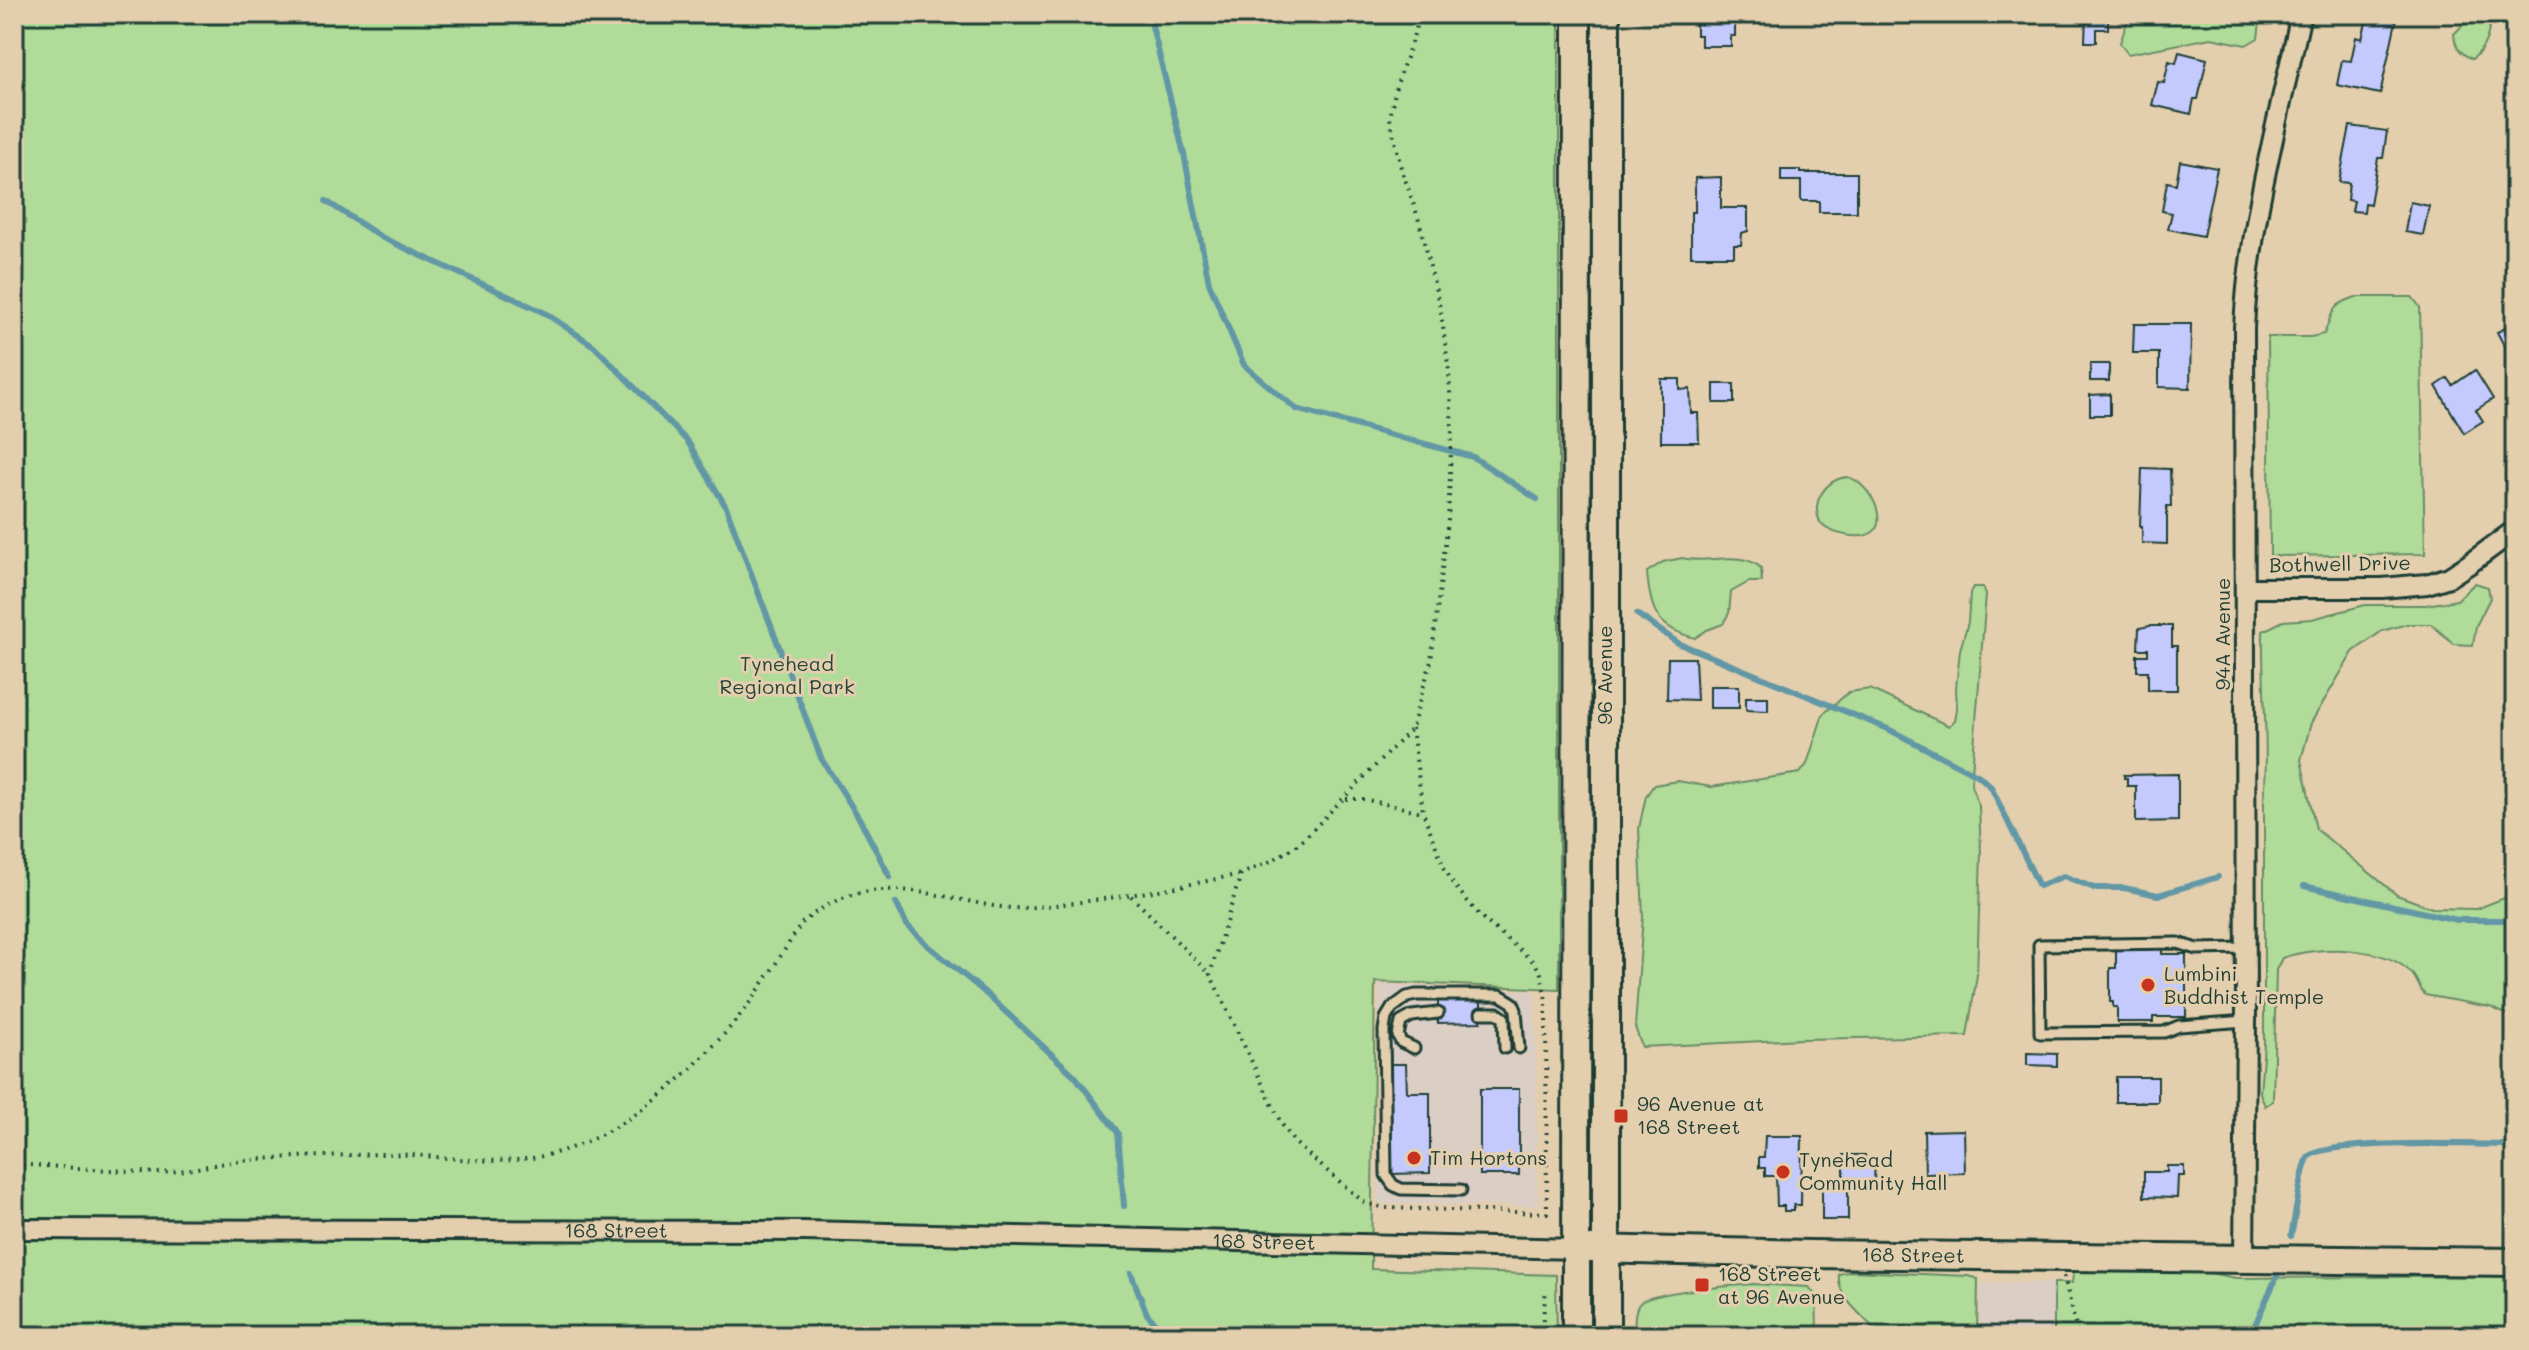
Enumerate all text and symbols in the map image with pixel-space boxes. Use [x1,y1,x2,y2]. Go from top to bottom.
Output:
street label: Bothwell Drive [2269,549,2411,577]
street label: 94A Avenue [2209,578,2235,691]
street label: 96 Avenue [1591,625,1617,725]
park label: Tynehead Regional Park [719,650,855,699]
place label: Lumbini Buddhist Temple [2164,960,2324,1009]
marker: Lumbini Buddhist Temple [2139,976,2157,994]
place label: 96 Avenue at 168 Street [1637,1090,1764,1139]
marker: 96 Avenue at 168 Street [1612,1107,1630,1125]
place label: Tim Hortons [1430,1144,1547,1170]
place label: Tynehead Community Hall [1799,1146,1948,1195]
marker: Tim Hortons [1405,1149,1423,1167]
marker: Tynehead Community Hall [1774,1163,1792,1181]
street label: 168 Street [564,1216,668,1243]
street label: 168 Street [1212,1227,1316,1255]
street label: 168 Street [1861,1241,1965,1268]
place label: 168 Street at 96 Avenue [1718,1260,1845,1309]
marker: 168 Street at 96 Avenue [1693,1276,1711,1294]

